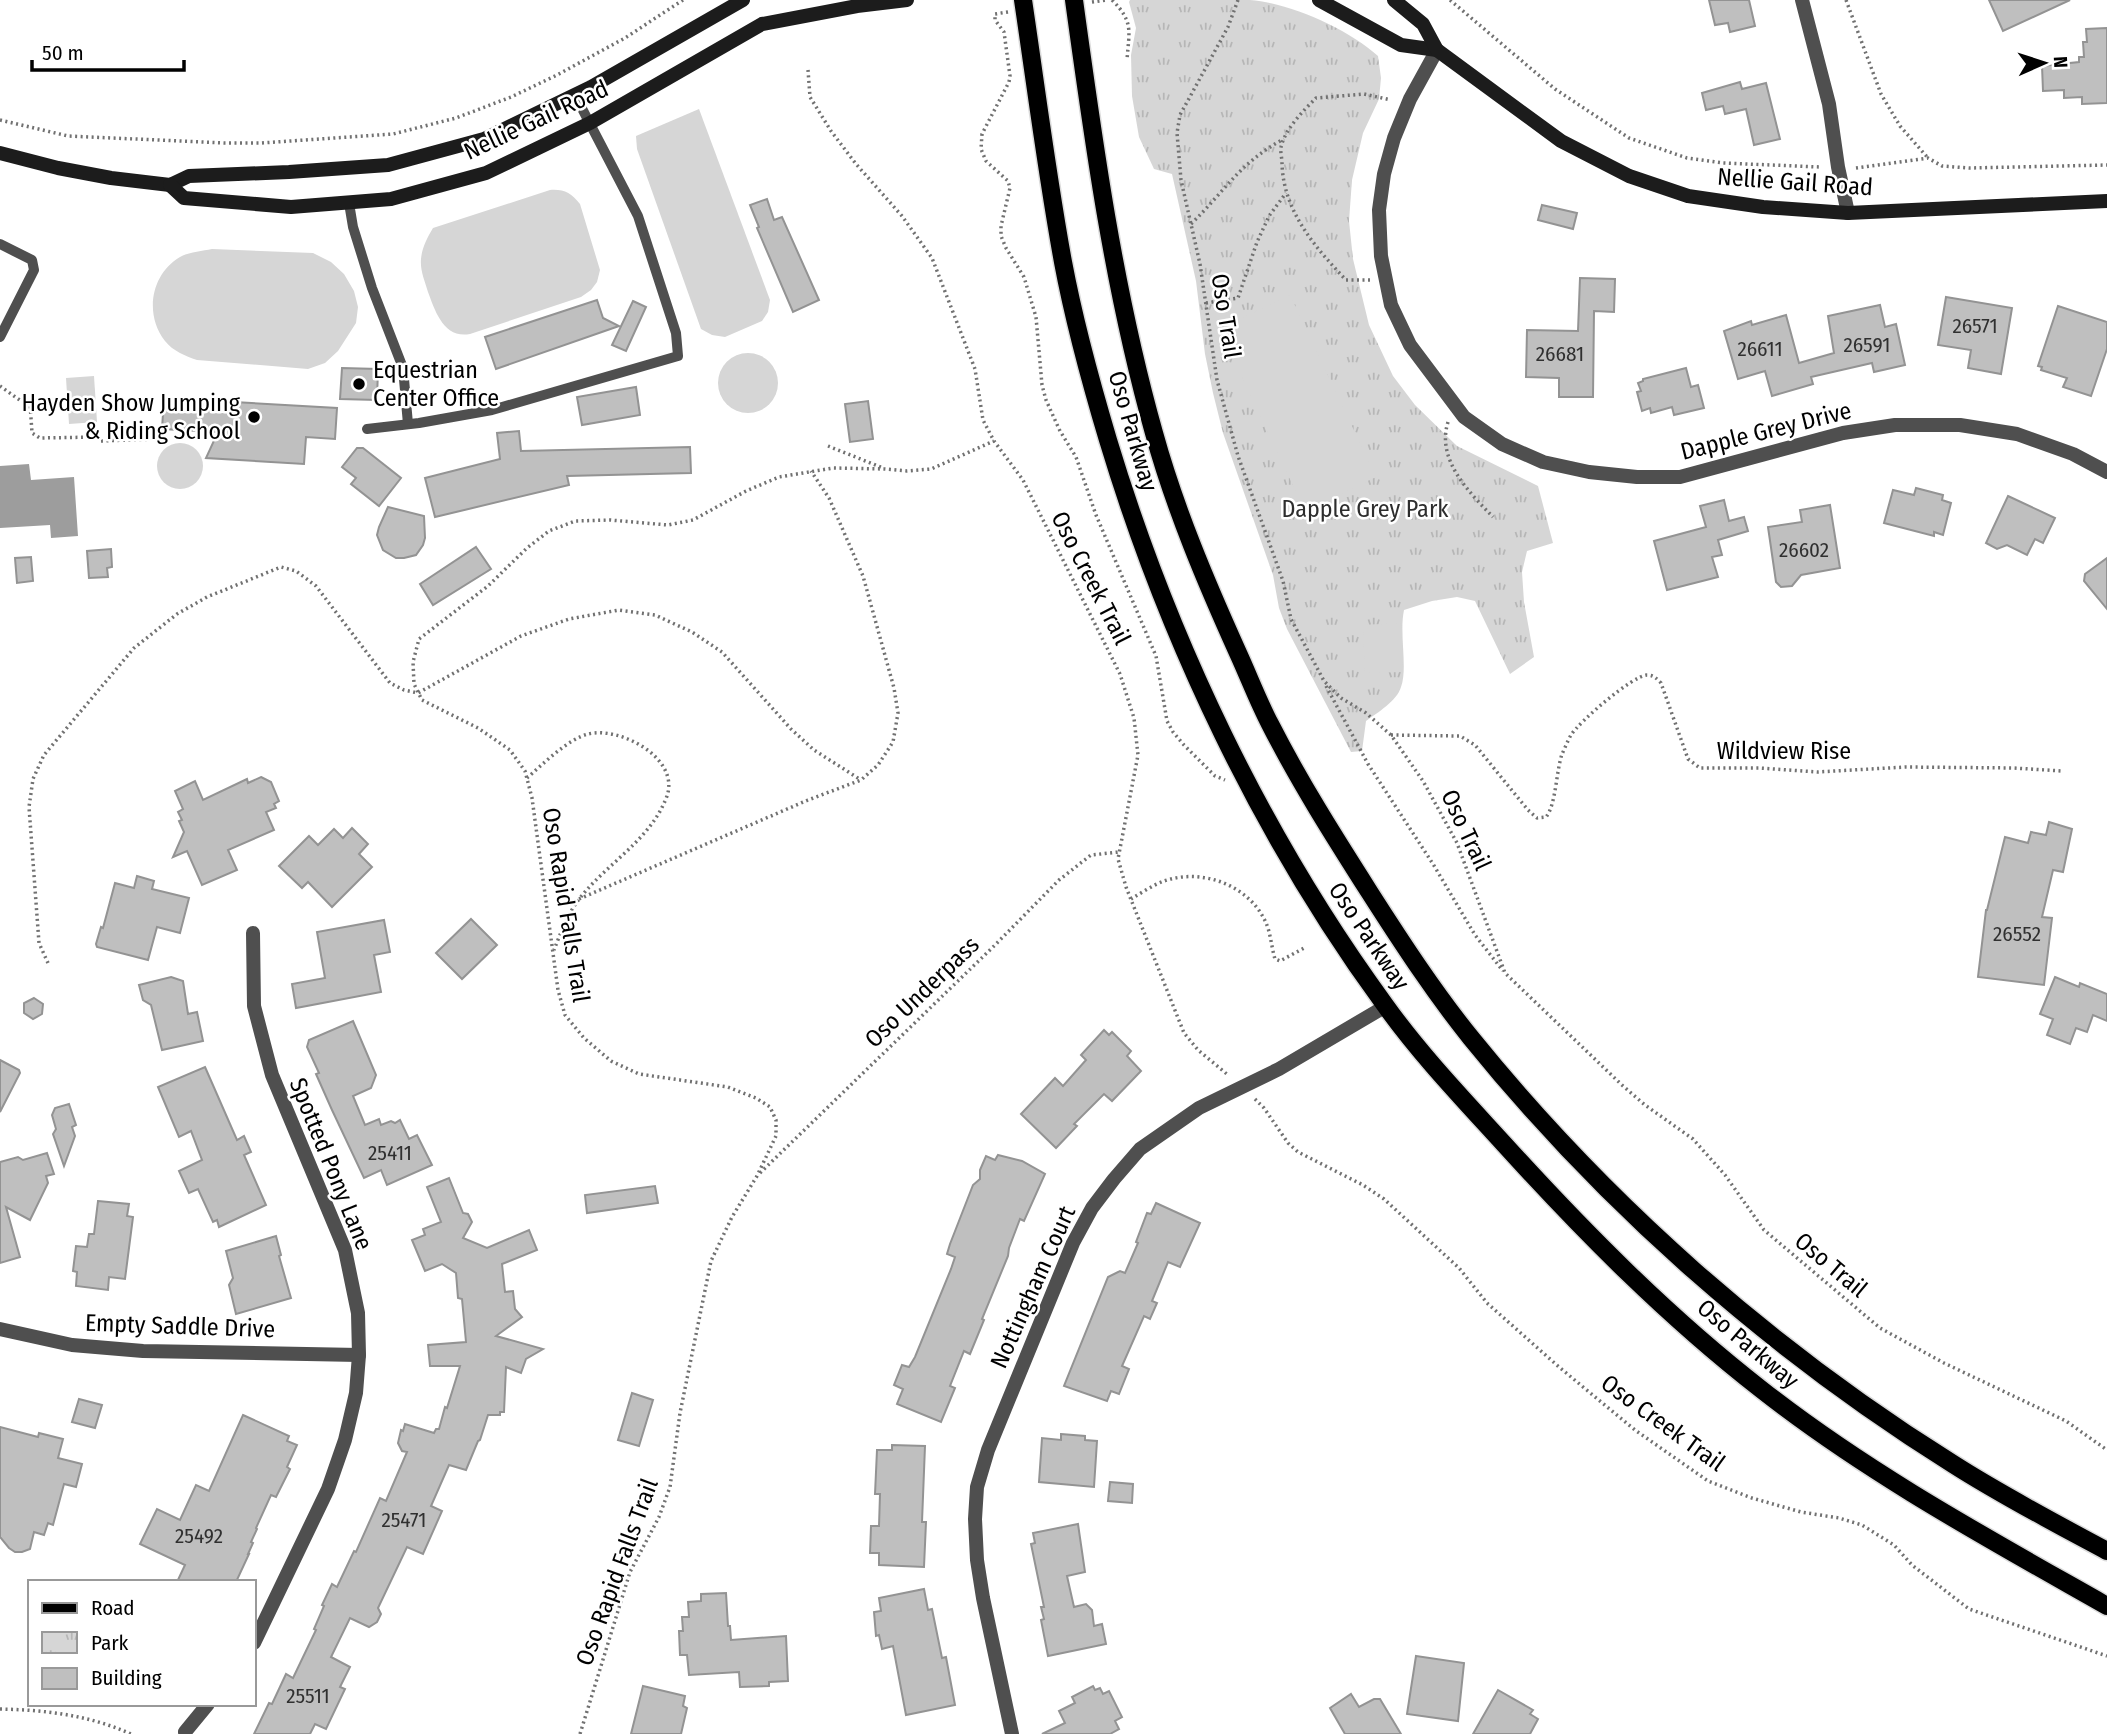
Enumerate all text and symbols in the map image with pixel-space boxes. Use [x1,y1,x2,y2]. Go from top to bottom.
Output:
scale bar [32,28,184,72]
north arrow [2009,28,2079,98]
text: 50 m [42,40,84,66]
text: N [2049,56,2072,68]
street label: Nellie Gail Road [459,74,613,166]
street label: Nellie Gail Road [1716,163,1874,201]
street label: Oso Trail [1205,271,1247,361]
house number: 26571 [1952,313,1998,339]
house number: 26591 [1844,332,1890,358]
house number: 26611 [1737,336,1783,362]
house number: 26681 [1536,341,1584,367]
place label: Equestrian Center Office [373,356,499,412]
street label: Oso Parkway [1102,368,1164,495]
marker: Equestrian Center Office [351,376,367,392]
place label: Hayden Show Jumping & Riding School [22,389,241,445]
street label: Dapple Grey Drive [1678,396,1854,466]
marker: Hayden Show Jumping & Riding School [246,409,262,425]
park label: Dapple Grey Park [1282,495,1449,523]
street label: Oso Creek Trail [1045,507,1137,649]
house number: 26602 [1779,537,1829,563]
street label: Wildview Rise [1717,737,1851,765]
street label: Oso Trail [1435,785,1497,875]
street label: Oso Rapid Falls Trail [537,806,595,1004]
street label: Oso Parkway [1323,877,1415,995]
house number: 26552 [1993,921,2041,947]
street label: Oso Underpass [859,931,985,1053]
street label: Spotted Pony Lane [284,1074,378,1254]
house number: 25411 [368,1140,412,1166]
street label: Nottingham Court [985,1201,1081,1372]
street label: Oso Trail [1789,1227,1873,1303]
street label: Oso Parkway [1692,1294,1805,1395]
street label: Empty Saddle Drive [84,1309,276,1343]
street label: Oso Creek Trail [1596,1369,1730,1477]
street label: Oso Rapid Falls Trail [570,1475,664,1669]
house number: 25471 [381,1507,427,1533]
house number: 25492 [175,1523,223,1549]
legend [28,1580,256,1706]
text: Road [91,1595,135,1621]
text: Park [91,1630,129,1656]
text: Building [91,1665,162,1691]
house number: 25511 [286,1683,330,1709]

